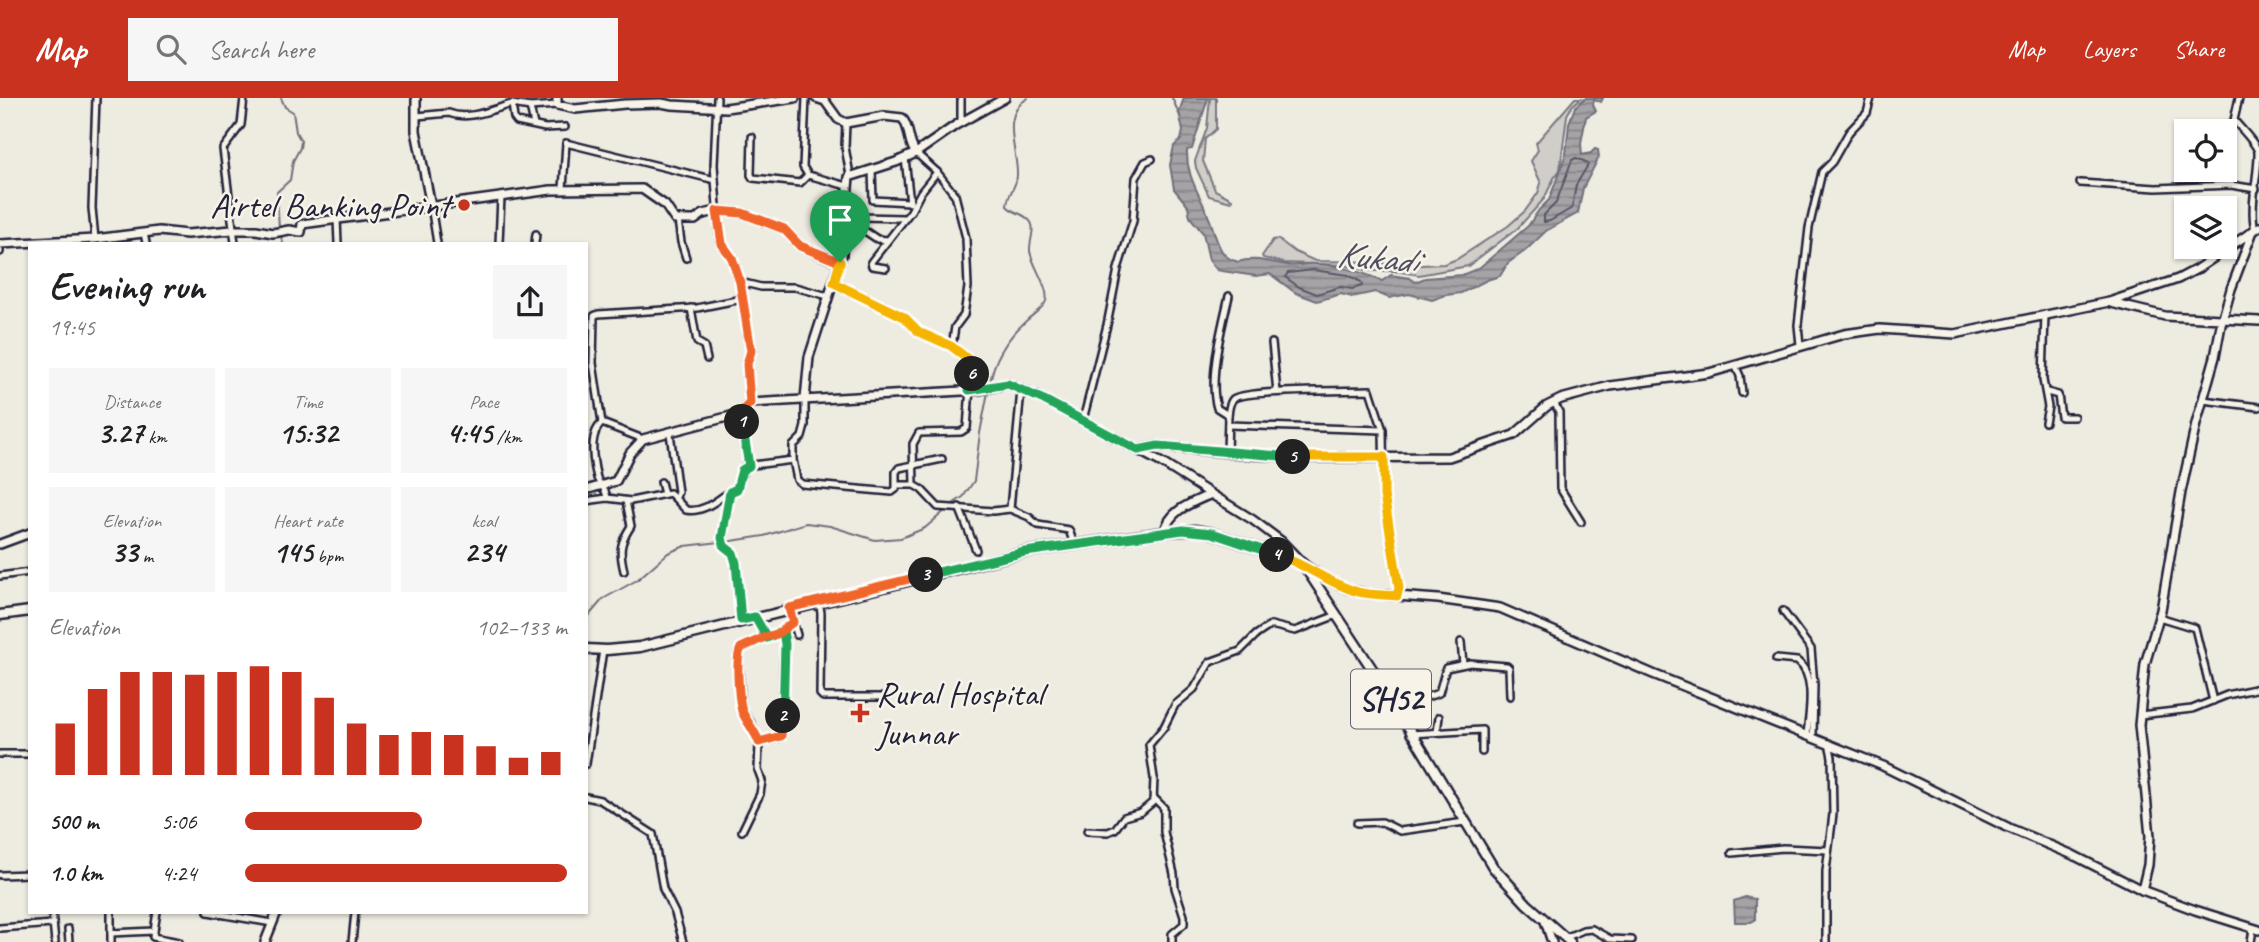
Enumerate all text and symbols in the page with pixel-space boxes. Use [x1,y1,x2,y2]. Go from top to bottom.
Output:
search box [128,18,618,81]
text: Map [35,28,86,70]
icon: search [152,30,190,68]
text: Search here [208,33,314,66]
text: Map [2008,34,2045,64]
text: Layers [2083,34,2136,64]
text: Share [2174,34,2224,64]
map controls [2174,119,2237,259]
button: locate [2174,119,2237,182]
place label: Airtel Banking Point [210,183,454,228]
pin [810,190,870,262]
button: layers [2174,196,2237,259]
marker: Airtel Banking Point [456,197,472,213]
icon: arrive [821,201,859,239]
water label: Kukadi [1335,230,1428,285]
text: Evening run [49,263,205,310]
button: share [493,265,567,339]
text: 19:45 [49,313,95,342]
pin: 6 [954,356,990,392]
text: 6 [967,361,976,385]
text: Distance [104,390,160,414]
text: Time [293,390,323,414]
text: Pace [469,390,499,414]
pin: 1 [724,404,760,440]
text: 1 [737,409,746,433]
text: 3.27 [97,414,144,452]
text: 15:32 [278,414,338,452]
text: 4:45 [446,414,492,452]
text: km [144,425,167,449]
text: /km [492,425,522,449]
pin: 5 [1276,440,1310,474]
text: 5 [1288,444,1297,468]
text: Elevation [103,509,161,533]
text: Heart rate [273,509,343,533]
text: kcal [471,509,497,533]
text: 33 [111,533,138,571]
text: 145 [273,533,313,571]
text: 234 [464,533,504,571]
pin: 4 [1260,538,1294,573]
text: 4 [1272,542,1281,566]
text: m [138,544,153,568]
text: bpm [313,544,343,568]
pin: 3 [908,558,944,592]
text: 3 [921,562,930,586]
text: Elevation [49,613,120,642]
text: 102–133 m [476,613,567,642]
road number: SH52 [1351,670,1431,728]
place label: Rural Hospital Junnar [874,671,1049,756]
pin: 2 [766,698,800,734]
text: 2 [778,703,787,727]
marker: Rural Hospital Junnar [850,703,870,723]
text: 500 m [49,807,98,836]
text: 5:06 [161,807,197,836]
text: 1.0 km [49,859,103,888]
text: 4:24 [161,859,197,888]

